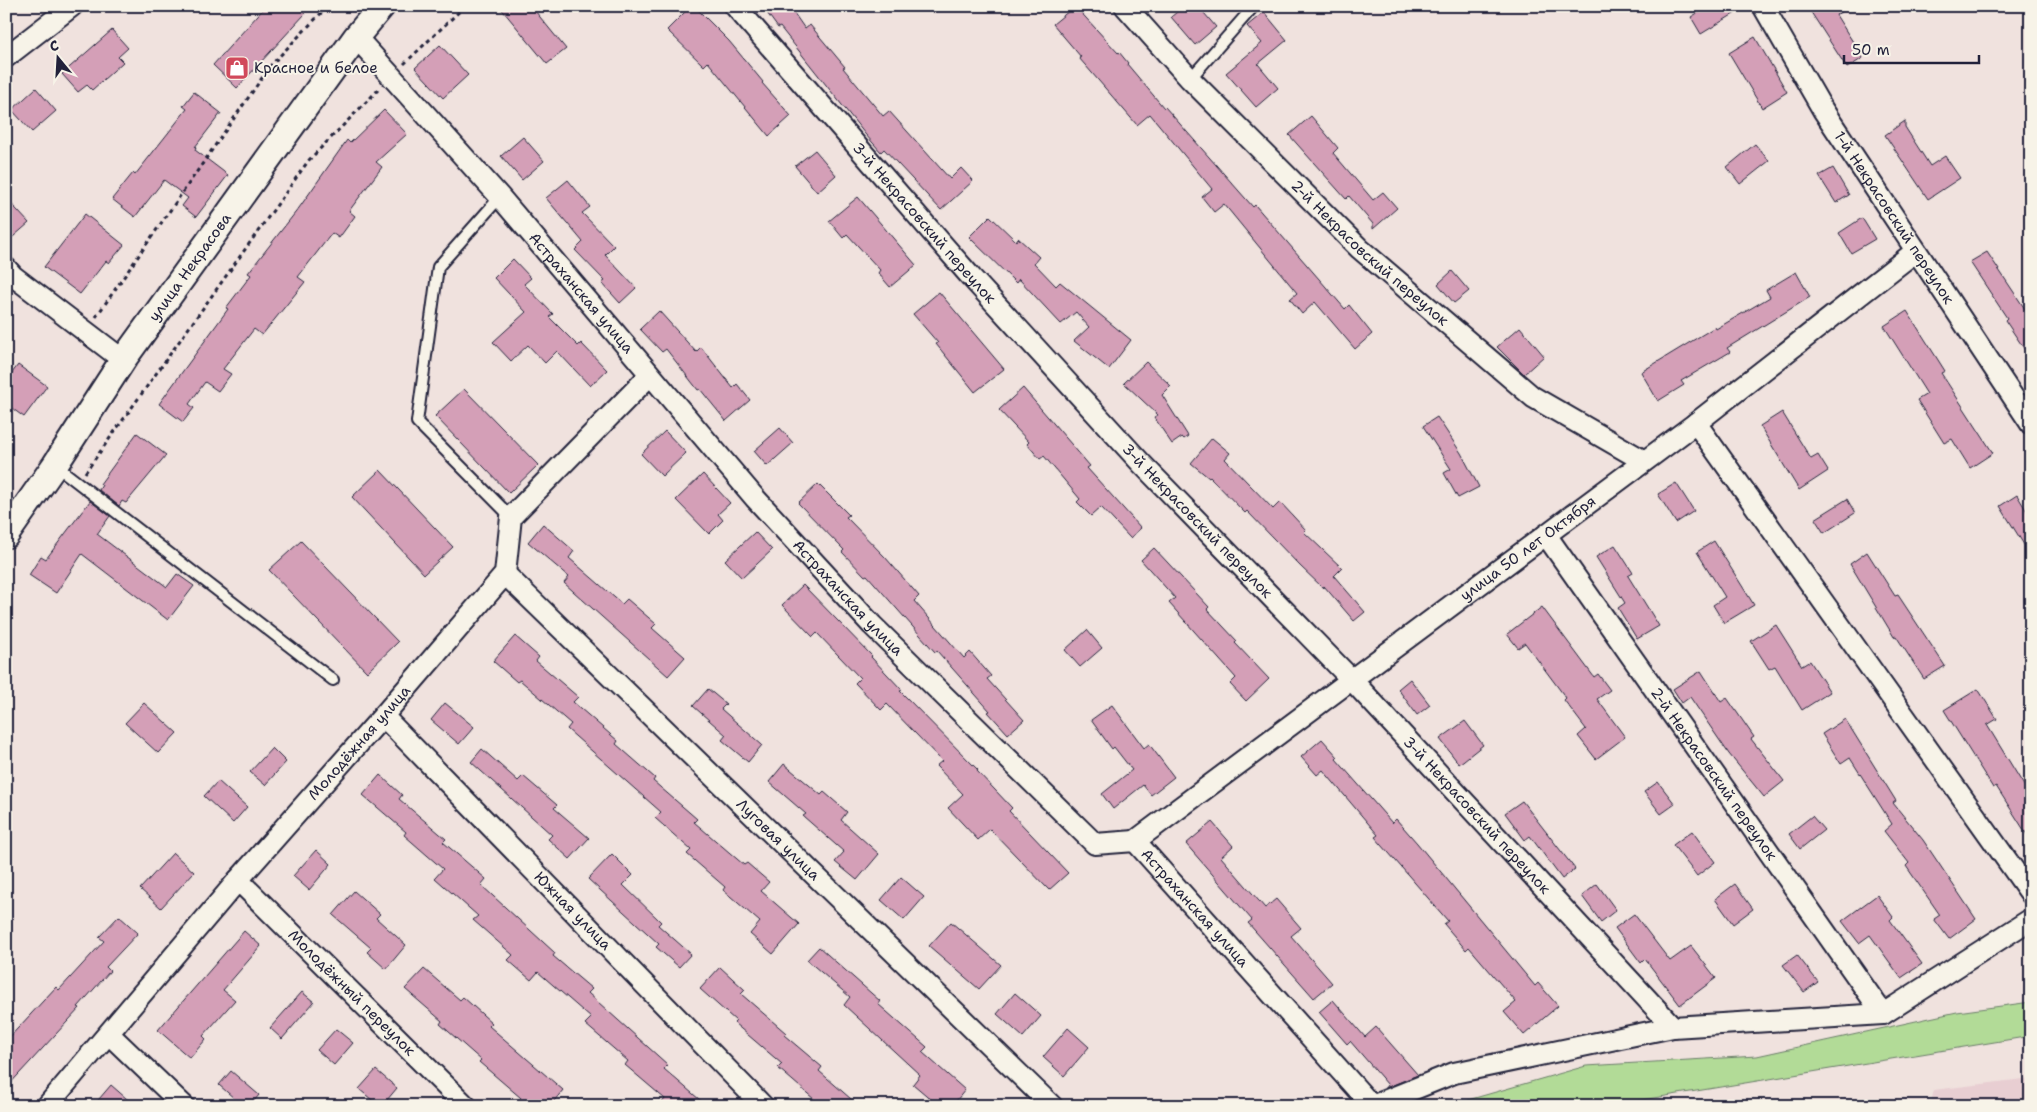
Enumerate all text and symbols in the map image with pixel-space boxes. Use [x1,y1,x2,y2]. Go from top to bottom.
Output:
north arrow [32,32,82,82]
scale bar [1844,32,1980,64]
text: С [47,36,61,56]
text: 50 m [1852,40,1890,60]
shop icon: Красное и белое [224,55,250,81]
place label: Красное и белое [254,58,378,78]
street label: 1-й Некрасовский переулок [1830,127,1959,308]
street label: 3-й Некрасовский переулок [848,138,1000,308]
street label: 2-й Некрасовский переулок [1287,176,1453,330]
street label: улица Некрасова [144,208,236,325]
street label: Астраханская улица [524,228,639,358]
street label: 3-й Некрасовский переулок [1118,439,1277,602]
street label: улица 50 лет Октября [1456,491,1600,605]
street label: Астраханская улица [788,535,908,661]
street label: Молодёжная улица [303,681,415,804]
street label: 2-й Некрасовский переулок [1646,683,1782,864]
street label: 3-й Некрасовский переулок [1399,732,1555,898]
street label: Луговая улица [732,794,825,885]
street label: Астраханская улица [1137,844,1254,972]
street label: Южная улица [530,867,616,955]
street label: Молодёжный переулок [284,925,420,1060]

